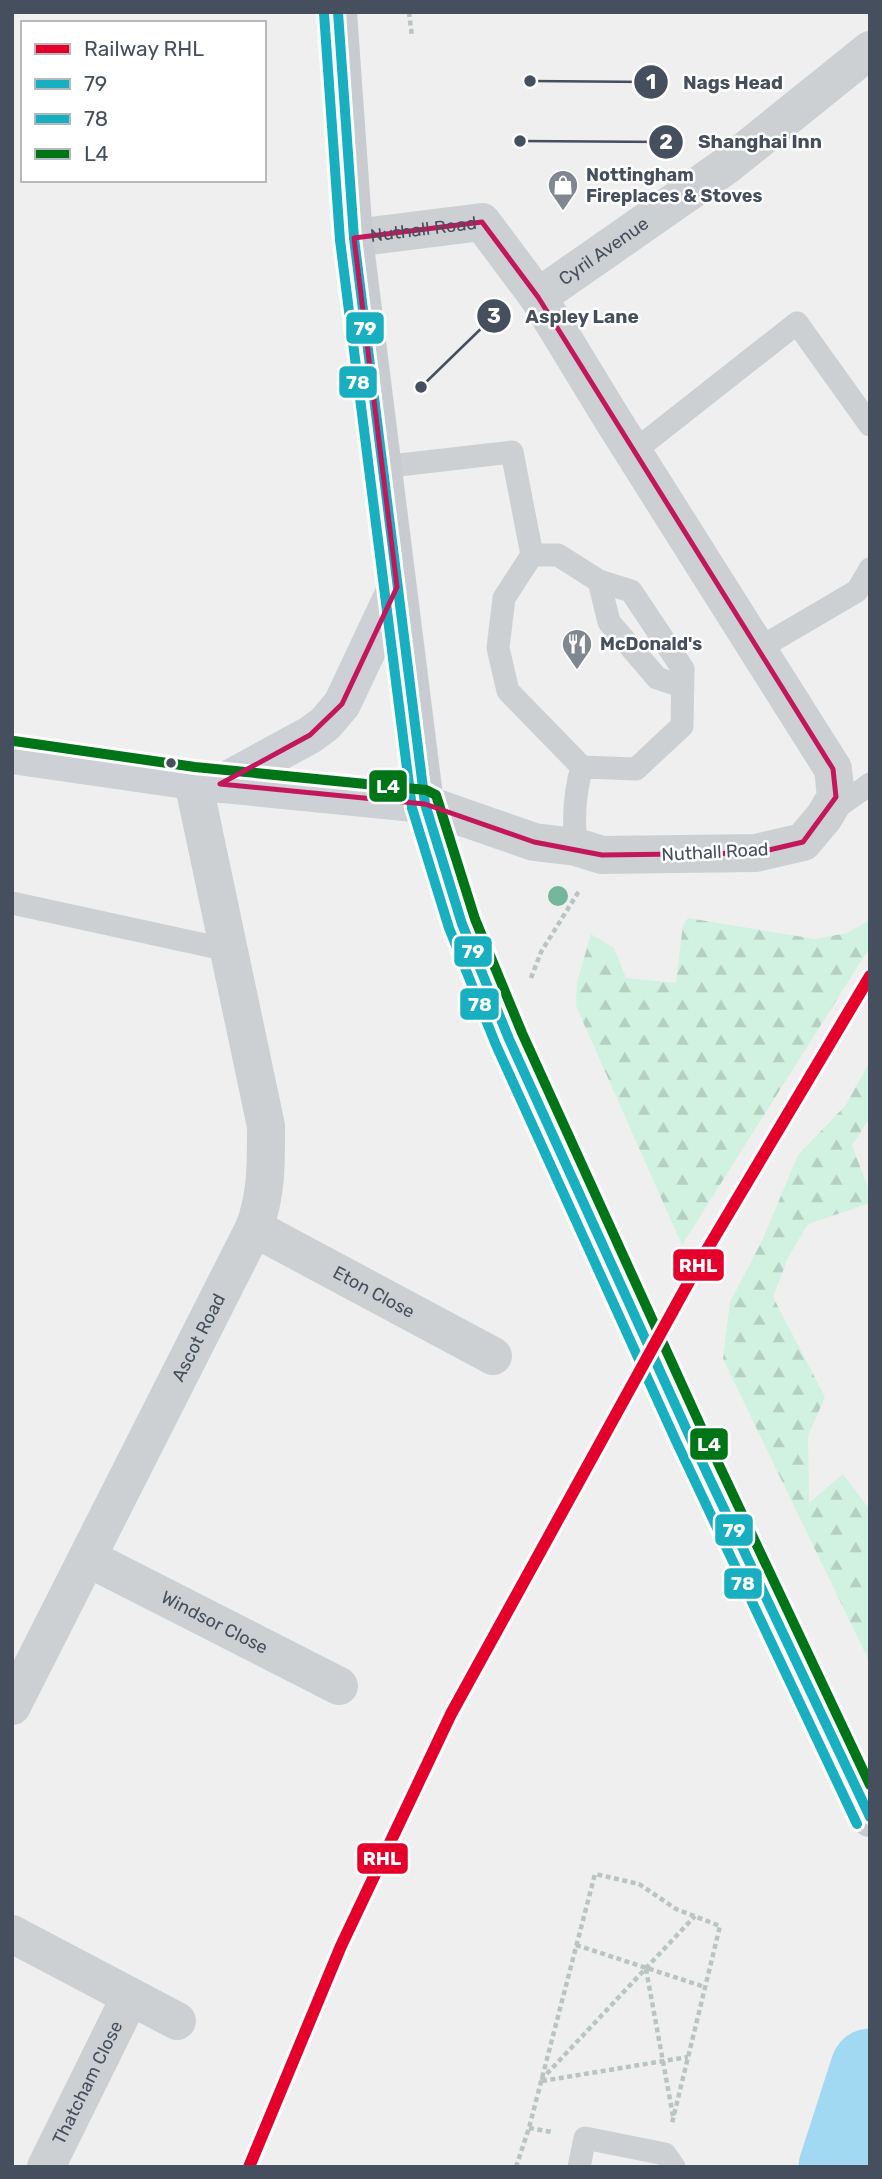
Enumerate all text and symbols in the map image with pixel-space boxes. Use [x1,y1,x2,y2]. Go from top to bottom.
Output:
legend [21,21,266,182]
text: Railway RHL [84,36,204,61]
callout: Nags Head [634,62,797,102]
text: 1 [646,69,656,94]
text: 79 [84,71,107,96]
text: Nags Head [683,71,783,94]
text: 78 [84,106,108,131]
callout: Shanghai Inn [649,122,836,162]
text: 2 [659,129,673,154]
text: Shanghai Inn [698,130,822,153]
text: L4 [84,141,108,166]
place label: Nottingham Fireplaces & Stoves [586,164,762,207]
shop icon: Nottingham Fireplaces & Stoves [546,168,580,212]
street label: Nuthall Road [369,212,478,247]
street label: Cyril Avenue [554,212,653,290]
callout: Aspley Lane [476,296,653,336]
text: 3 [487,303,501,328]
text: Aspley Lane [525,305,639,328]
line badge: 79 [345,311,385,345]
text: 79 [353,317,377,340]
line badge: 78 [338,365,378,399]
text: 78 [346,371,370,394]
restaurant icon: McDonald's [560,627,594,671]
place label: McDonald's [600,633,702,655]
unlabelled marker [164,756,178,770]
line badge: L4 [368,769,408,803]
text: L4 [376,775,400,798]
street label: Nuthall Road [661,838,769,866]
line badge: 79 [453,935,493,968]
text: 79 [461,940,485,963]
line badge: 78 [459,987,500,1021]
text: 78 [468,993,492,1016]
line badge: RHL [672,1248,725,1282]
text: RHL [679,1254,718,1277]
street label: Eton Close [329,1261,419,1323]
street label: Ascot Road [167,1290,230,1385]
line badge: L4 [689,1427,729,1461]
text: L4 [697,1433,721,1456]
line badge: 79 [714,1513,754,1547]
text: 79 [722,1519,746,1542]
line badge: 78 [723,1567,763,1600]
text: 78 [731,1572,755,1595]
street label: Windsor Close [157,1586,272,1659]
line badge: RHL [356,1842,409,1875]
text: RHL [363,1847,402,1870]
street label: Thatcham Close [48,2017,127,2148]

